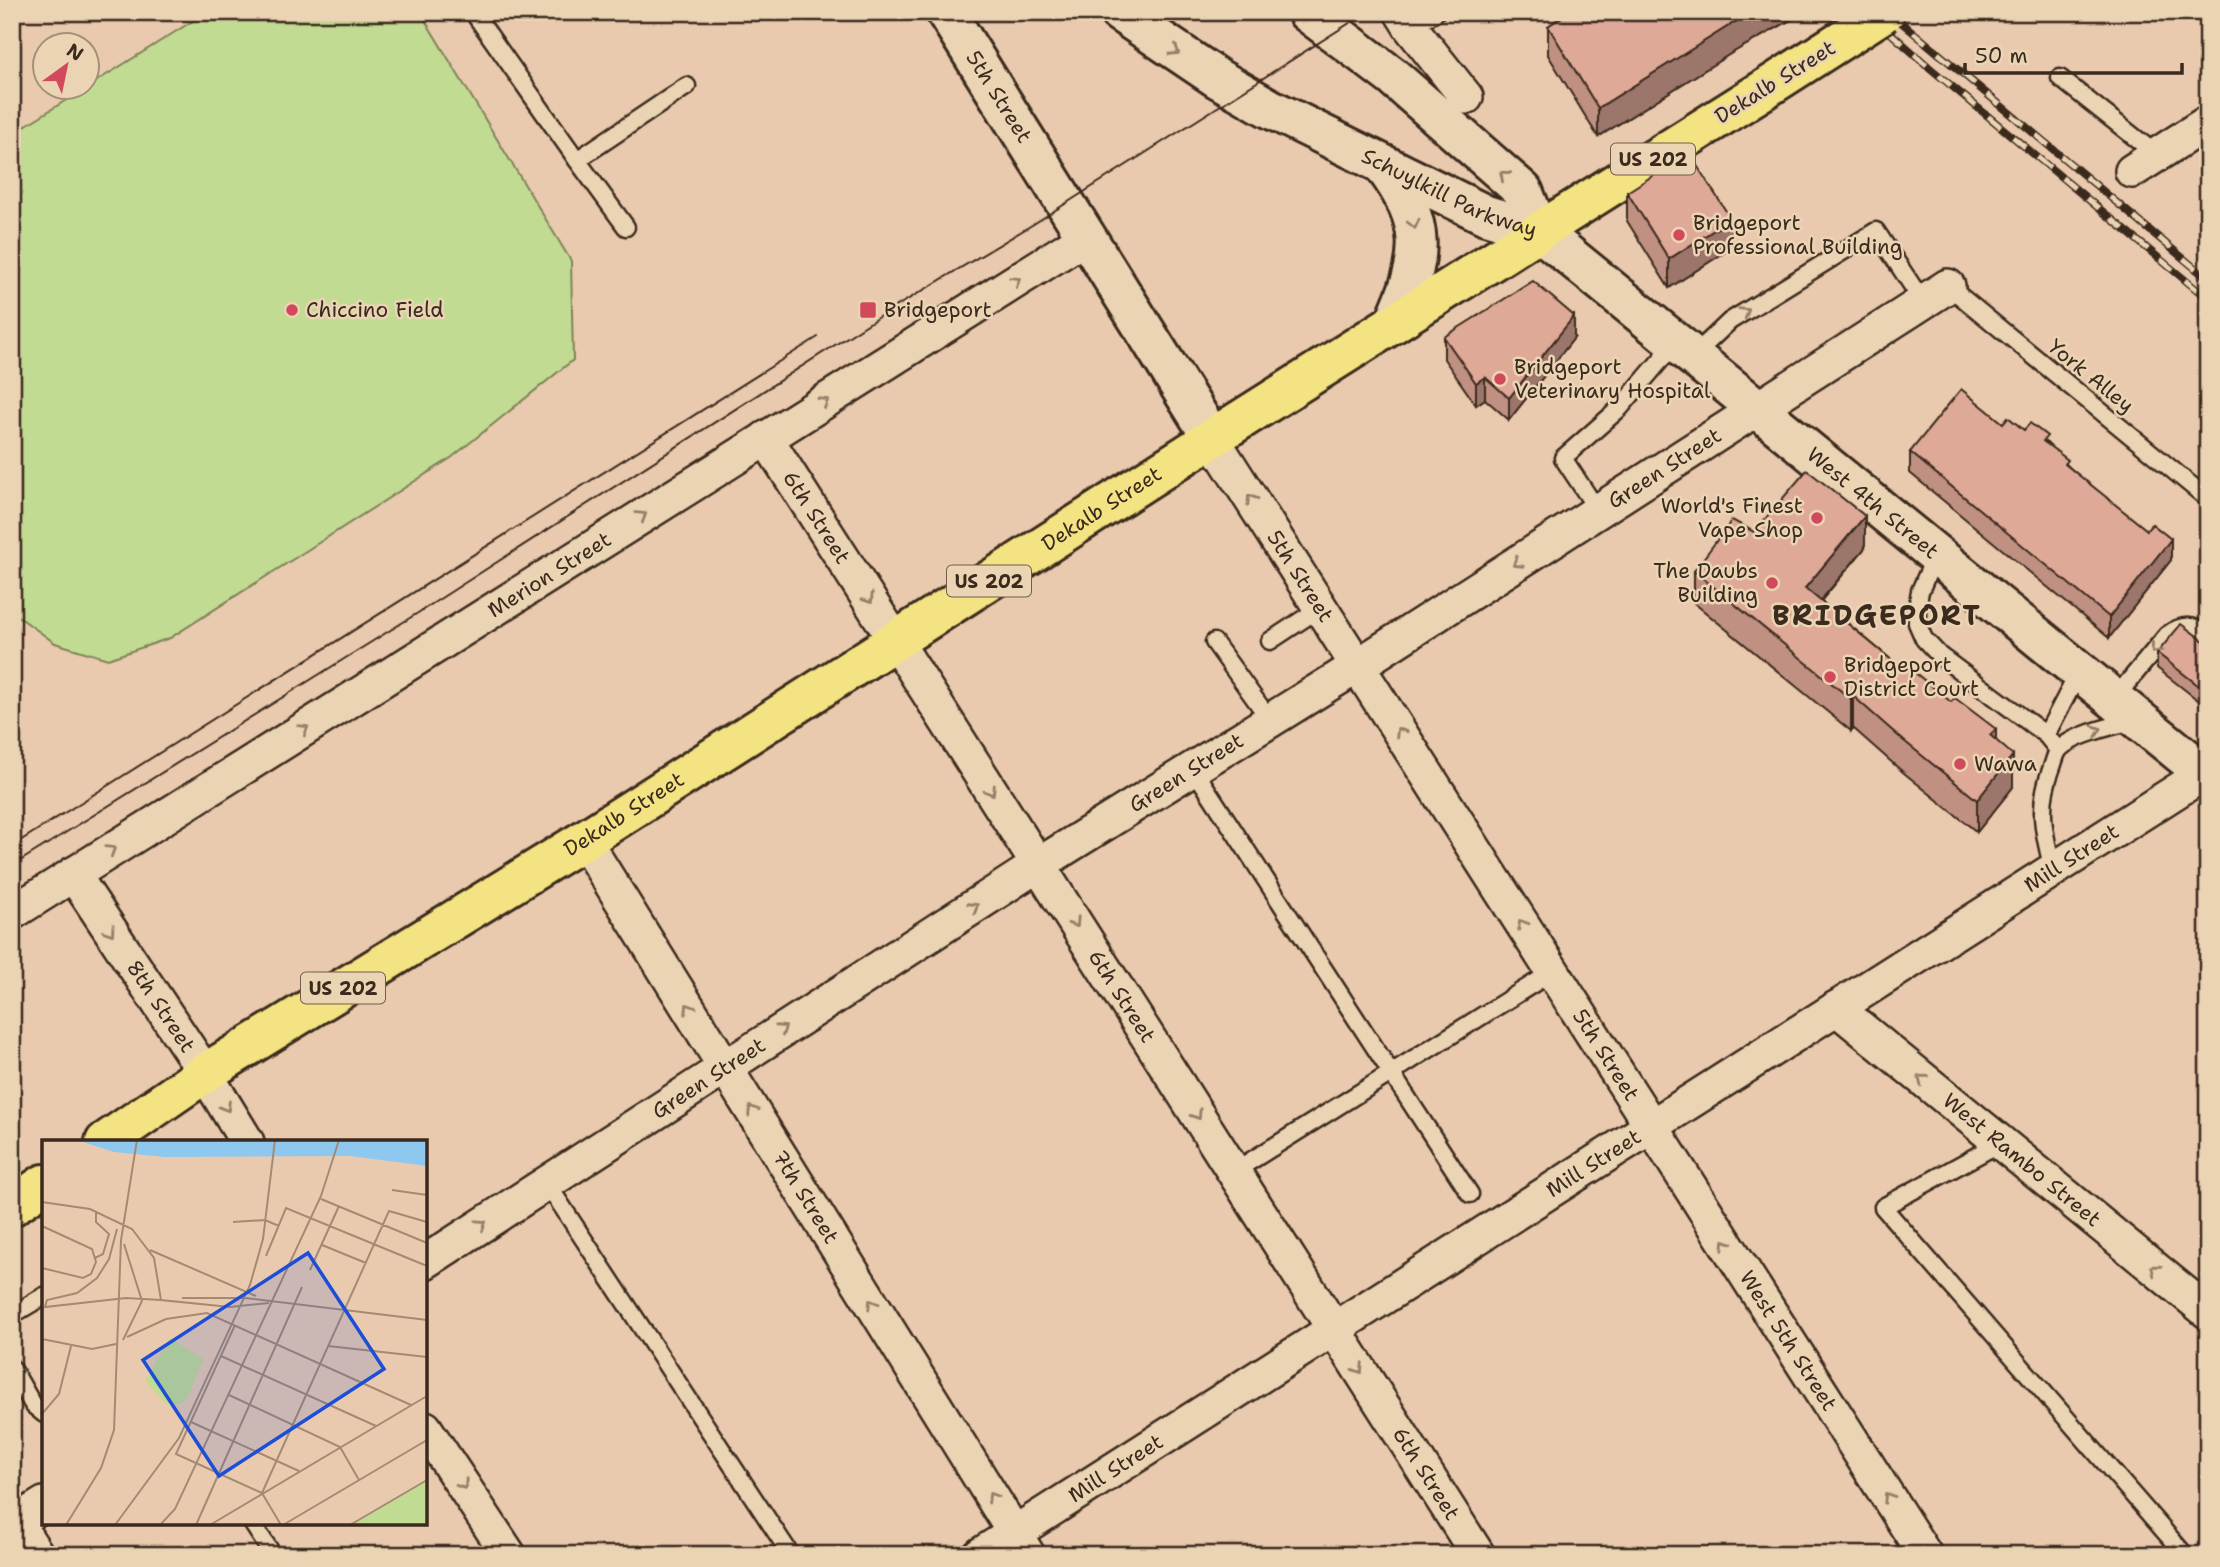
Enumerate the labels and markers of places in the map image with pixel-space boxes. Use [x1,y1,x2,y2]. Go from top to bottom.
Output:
place label: Bridgeport Professional Building [1693,209,1903,261]
marker: Bridgeport Professional Building [1671,227,1687,243]
place label: Chiccino Field [306,296,444,324]
place label: Bridgeport [884,296,992,324]
marker: Bridgeport [858,300,878,320]
marker: Chiccino Field [284,302,300,318]
place label: Bridgeport Veterinary Hospital [1514,353,1711,405]
marker: Bridgeport Veterinary Hospital [1492,371,1508,387]
place label: World's Finest Vape Shop [1661,492,1803,544]
marker: World's Finest Vape Shop [1809,510,1825,526]
place label: The Daubs Building [1653,557,1758,609]
marker: The Daubs Building [1764,575,1780,591]
place label: Bridgeport District Court [1844,651,1979,703]
marker: Bridgeport District Court [1822,669,1838,685]
place label: Wawa [1974,750,2037,778]
marker: Wawa [1952,756,1968,772]

